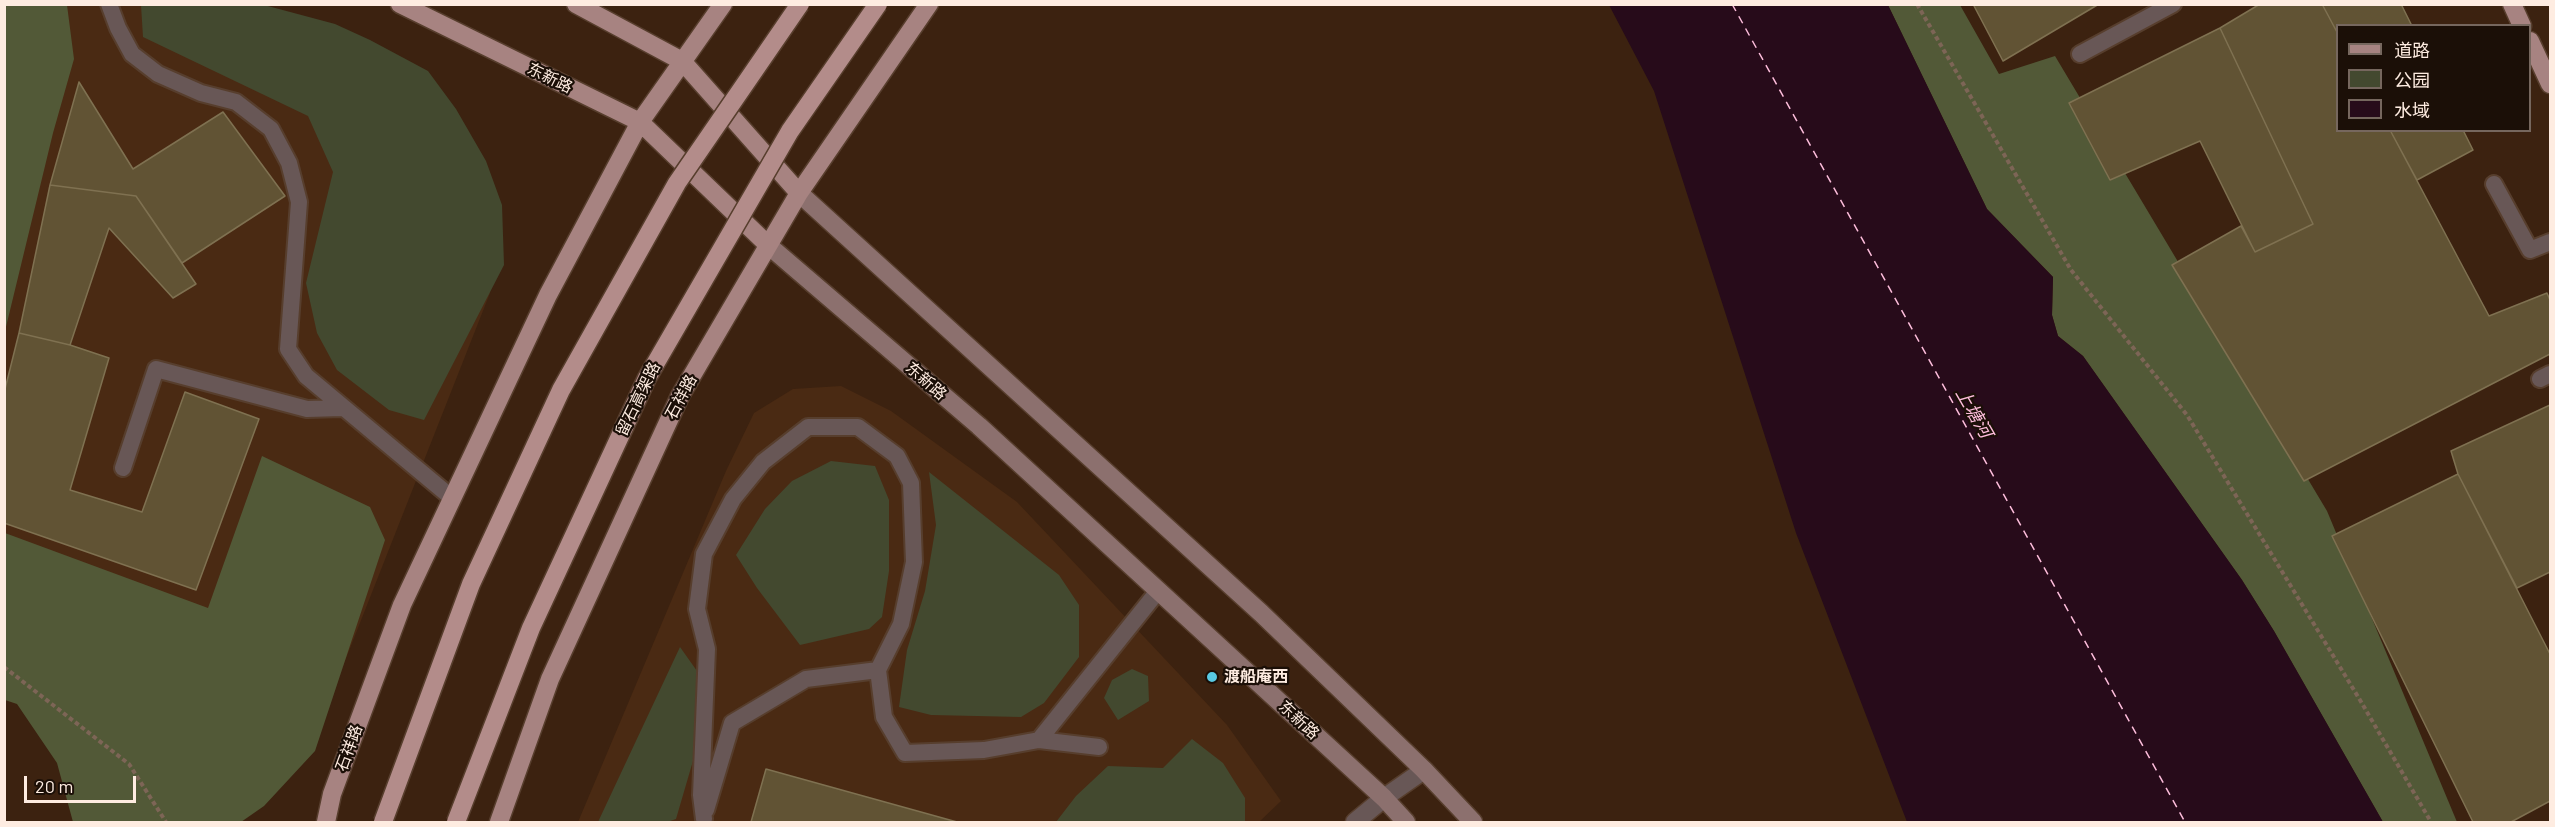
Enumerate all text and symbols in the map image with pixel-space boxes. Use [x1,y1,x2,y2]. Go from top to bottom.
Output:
legend [2336,24,2531,132]
text: 道路 [2394,39,2430,61]
street label: 东新路 [524,59,576,97]
text: 公园 [2394,69,2430,91]
text: 水域 [2394,99,2430,121]
street label: 东新路 [902,358,950,404]
street label: 留石高架路 [612,359,664,439]
street label: 石祥路 [661,371,701,423]
water label: 上塘河 [1951,384,1997,442]
place label: 渡船庵西 [1224,667,1288,687]
marker: 渡船庵西 [1205,670,1219,684]
street label: 东新路 [1275,697,1323,743]
street label: 石祥路 [332,722,366,774]
scale bar [27,764,140,802]
text: 20 m [35,775,73,797]

